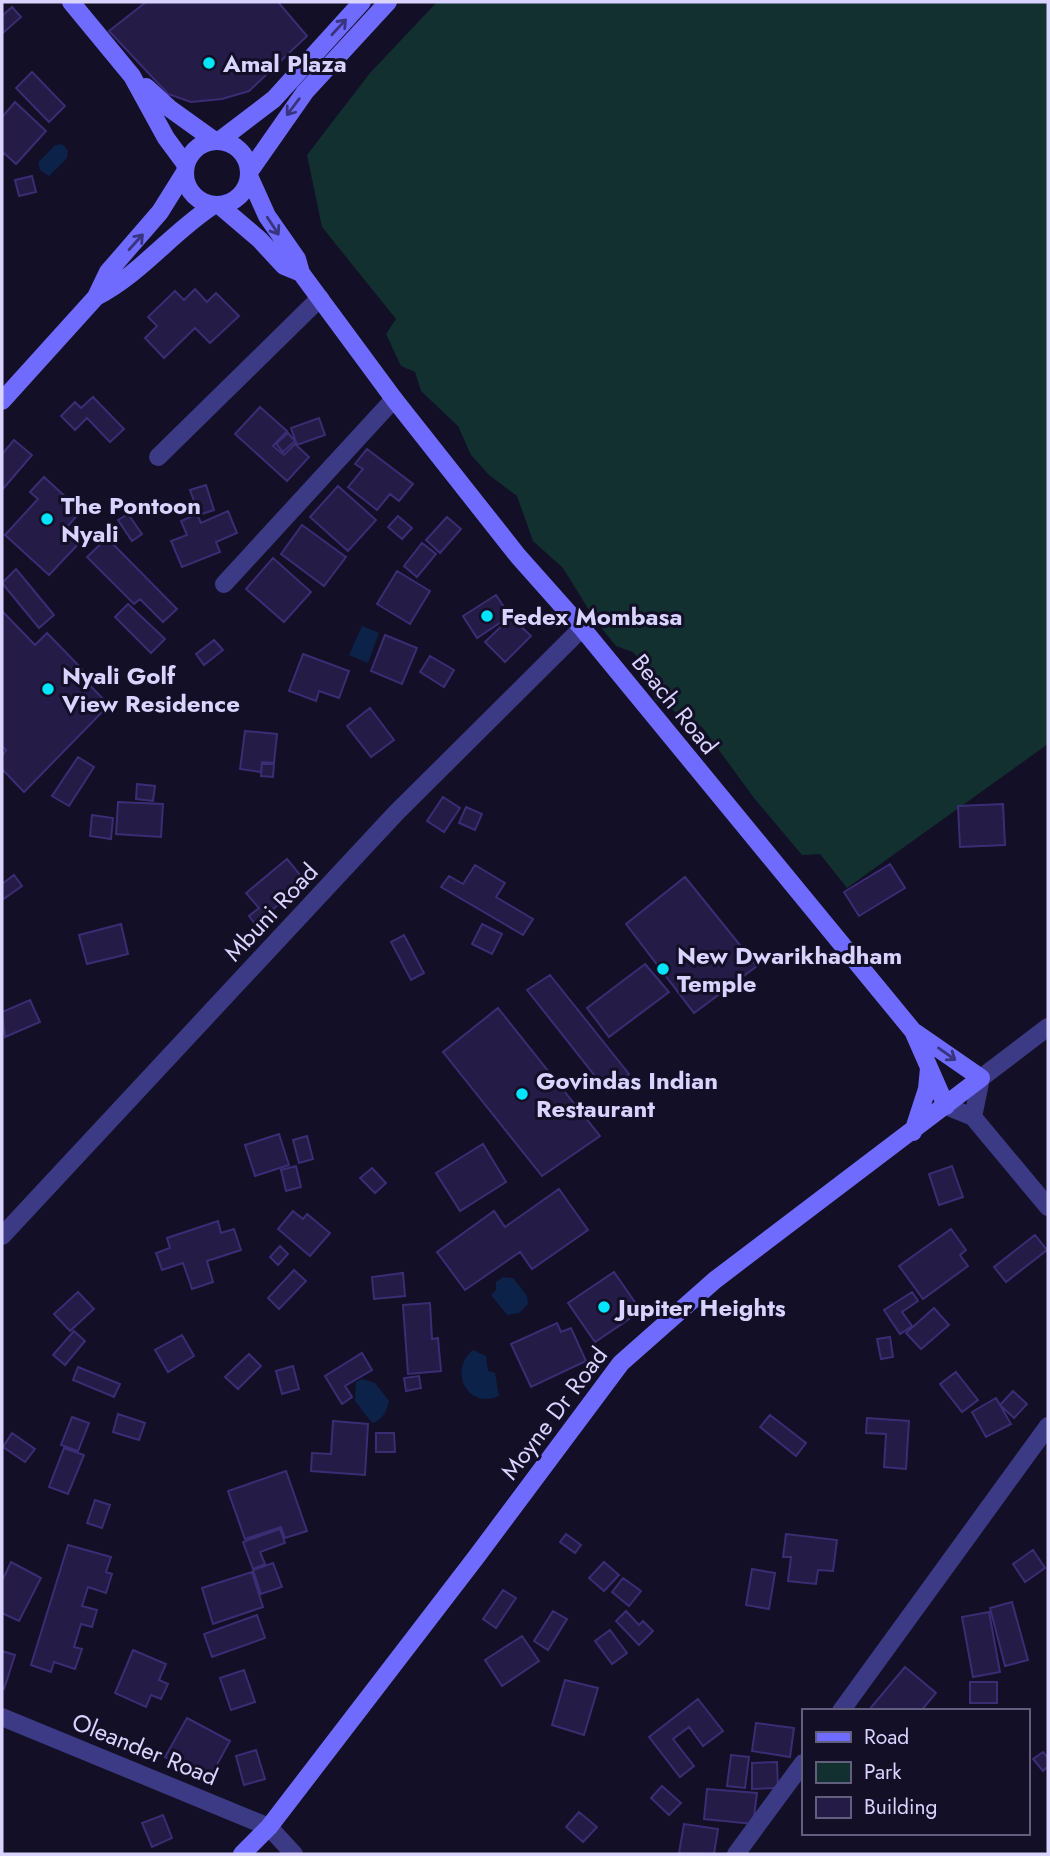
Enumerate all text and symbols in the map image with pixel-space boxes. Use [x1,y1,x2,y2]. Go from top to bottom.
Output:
one-way arrow [330,18,347,36]
place label: Amal Plaza [222,46,347,81]
marker: Amal Plaza [201,55,217,71]
one-way arrow [286,98,301,116]
one-way arrow [267,215,281,235]
one-way arrow [127,234,144,251]
place label: The Pontoon Nyali [61,488,201,551]
marker: The Pontoon Nyali [39,511,55,527]
place label: Fedex Mombasa [501,599,682,634]
marker: Fedex Mombasa [479,608,495,624]
street label: Beach Road [624,646,726,762]
place label: Nyali Golf View Residence [61,658,240,721]
marker: Nyali Golf View Residence [40,681,56,697]
street label: Mbuni Road [216,855,326,969]
place label: New Dwarikhadham Temple [677,938,902,1001]
marker: New Dwarikhadham Temple [655,961,671,977]
one-way arrow [937,1047,956,1061]
place label: Govindas Indian Restaurant [536,1063,718,1126]
marker: Govindas Indian Restaurant [514,1086,530,1102]
place label: Jupiter Heights [614,1290,786,1325]
marker: Jupiter Heights [596,1299,612,1315]
street label: Moyne Dr Road [492,1339,616,1487]
street label: Oleander Road [67,1704,223,1794]
legend [802,1709,1029,1835]
text: Road [864,1722,909,1752]
text: Park [864,1757,902,1787]
text: Building [864,1792,937,1822]

